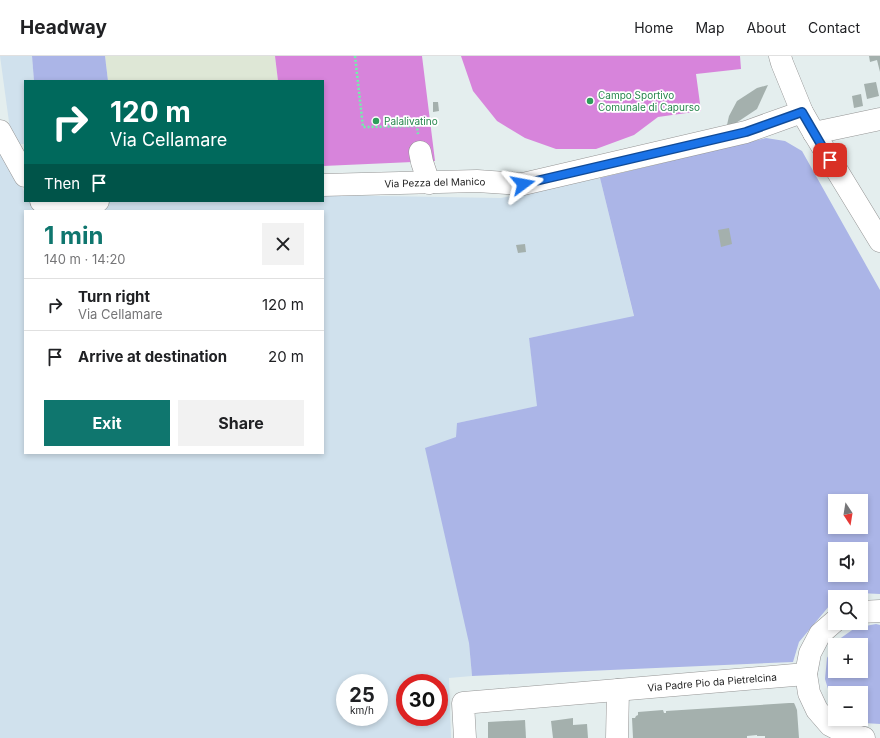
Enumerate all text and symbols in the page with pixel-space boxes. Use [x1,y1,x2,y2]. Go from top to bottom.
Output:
text: Headway [20,16,107,39]
text: Home [634,19,673,36]
text: Map [695,19,725,36]
text: About [747,19,786,36]
text: Contact [808,19,860,36]
place label: Campo Sportivo Comunale di Capurso [598,89,700,113]
text: 120 m [110,95,191,129]
icon: right [44,96,96,148]
marker: Campo Sportivo Comunale di Capurso [585,96,595,106]
place label: Palalivatino [384,115,438,127]
marker: Palalivatino [371,116,381,126]
text: Via Cellamare [110,129,227,150]
pin [813,143,847,177]
icon: arrive [819,149,841,171]
position arrow [502,163,544,205]
icon: arrive [88,172,110,194]
text: Then [44,174,80,193]
street label: Via Pezza del Manico [384,175,486,189]
text: 1 min [44,221,103,250]
button: close [262,223,304,265]
text: 140 m · 14:20 [44,251,126,267]
text: Turn right [78,287,150,306]
icon: right [44,294,66,316]
text: 120 m [262,295,304,314]
text: Via Cellamare [78,306,163,322]
icon: arrive [44,346,66,368]
text: Arrive at destination [78,347,227,366]
text: 20 m [268,347,304,366]
button: Exit [44,400,170,446]
button: Share [178,400,304,446]
north arrow [828,494,868,534]
map controls [828,494,868,726]
button: sound [828,542,868,582]
button: search [828,590,868,630]
button: + [828,638,868,678]
street label: Via Padre Pio da Pietrelcina [647,670,777,693]
speed limit sign: 30 [396,674,448,726]
text: 25 [349,683,375,707]
button: − [828,686,868,726]
text: km/h [350,704,374,716]

